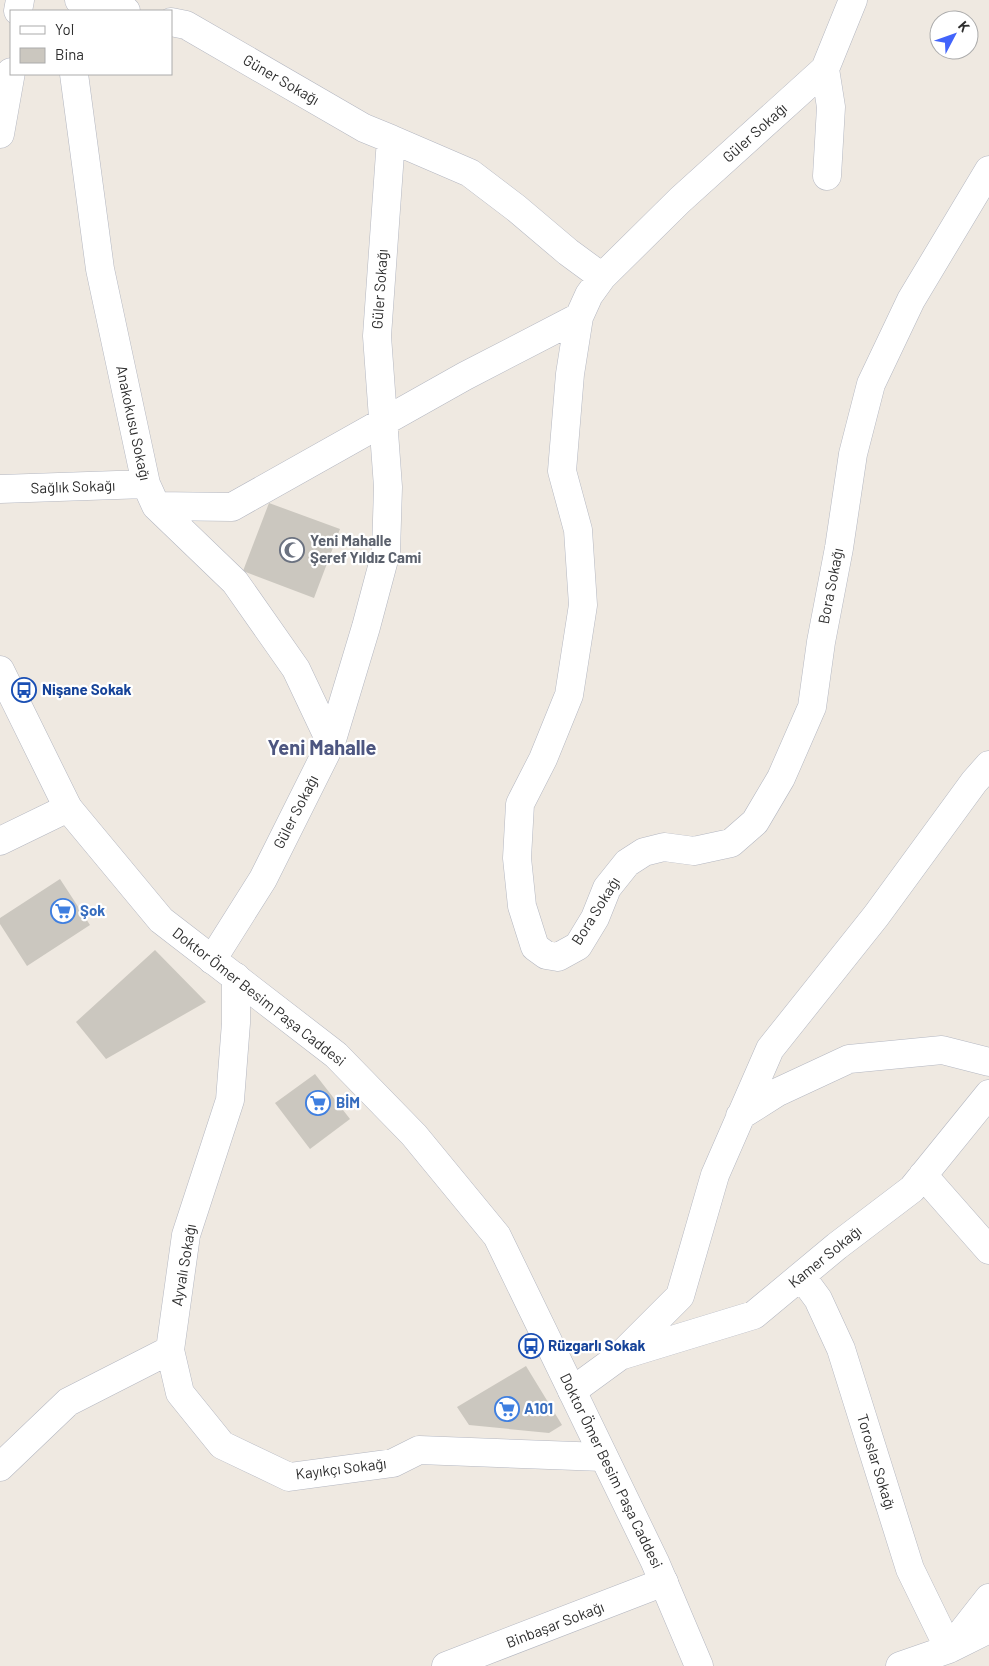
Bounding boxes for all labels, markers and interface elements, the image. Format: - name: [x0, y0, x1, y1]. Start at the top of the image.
- legend: [10, 10, 172, 75]
- north arrow: [929, 10, 979, 60]
- text: K: [955, 17, 974, 35]
- text: Yol: [55, 20, 74, 38]
- text: Bina: [55, 45, 84, 63]
- street label: Güner Sokağı: [240, 50, 323, 108]
- street label: Güler Sokağı: [718, 99, 790, 166]
- street label: Güler Sokağı: [367, 248, 391, 330]
- street label: Anakokusu Sokağı: [113, 364, 155, 482]
- street label: Sağlık Sokağı: [30, 476, 116, 496]
- place label: Yeni Mahalle Şeref Yıldız Cami: [310, 531, 421, 566]
- mosque icon: Yeni Mahalle Şeref Yıldız Cami: [279, 537, 305, 563]
- street label: Bora Sokağı: [814, 546, 846, 625]
- bus stop icon: Nişane Sokak: [11, 677, 37, 703]
- place label: Nişane Sokak: [42, 680, 132, 698]
- district label: Yeni Mahalle: [268, 735, 376, 759]
- street label: Güler Sokağı: [269, 772, 321, 851]
- street label: Bora Sokağı: [567, 873, 623, 948]
- supermarket icon: Şok: [50, 898, 76, 924]
- place label: Şok: [80, 901, 105, 919]
- street label: Doktor Ömer Besim Paşa Caddesi: [169, 923, 350, 1069]
- supermarket icon: BİM: [305, 1090, 331, 1116]
- place label: BİM: [336, 1093, 360, 1111]
- street label: Kamer Sokağı: [784, 1221, 865, 1291]
- street label: Ayvalı Sokağı: [167, 1222, 199, 1307]
- bus stop icon: Rüzgarlı Sokak: [518, 1333, 544, 1359]
- place label: Rüzgarlı Sokak: [548, 1336, 645, 1354]
- street label: Doktor Ömer Besim Paşa Caddesi: [557, 1370, 667, 1571]
- supermarket icon: A101: [494, 1396, 520, 1422]
- place label: A101: [524, 1399, 553, 1417]
- street label: Toroslar Sokağı: [854, 1412, 900, 1512]
- street label: Kayıkçı Sokağı: [295, 1454, 387, 1482]
- street label: Binbaşar Sokağı: [503, 1597, 606, 1651]

